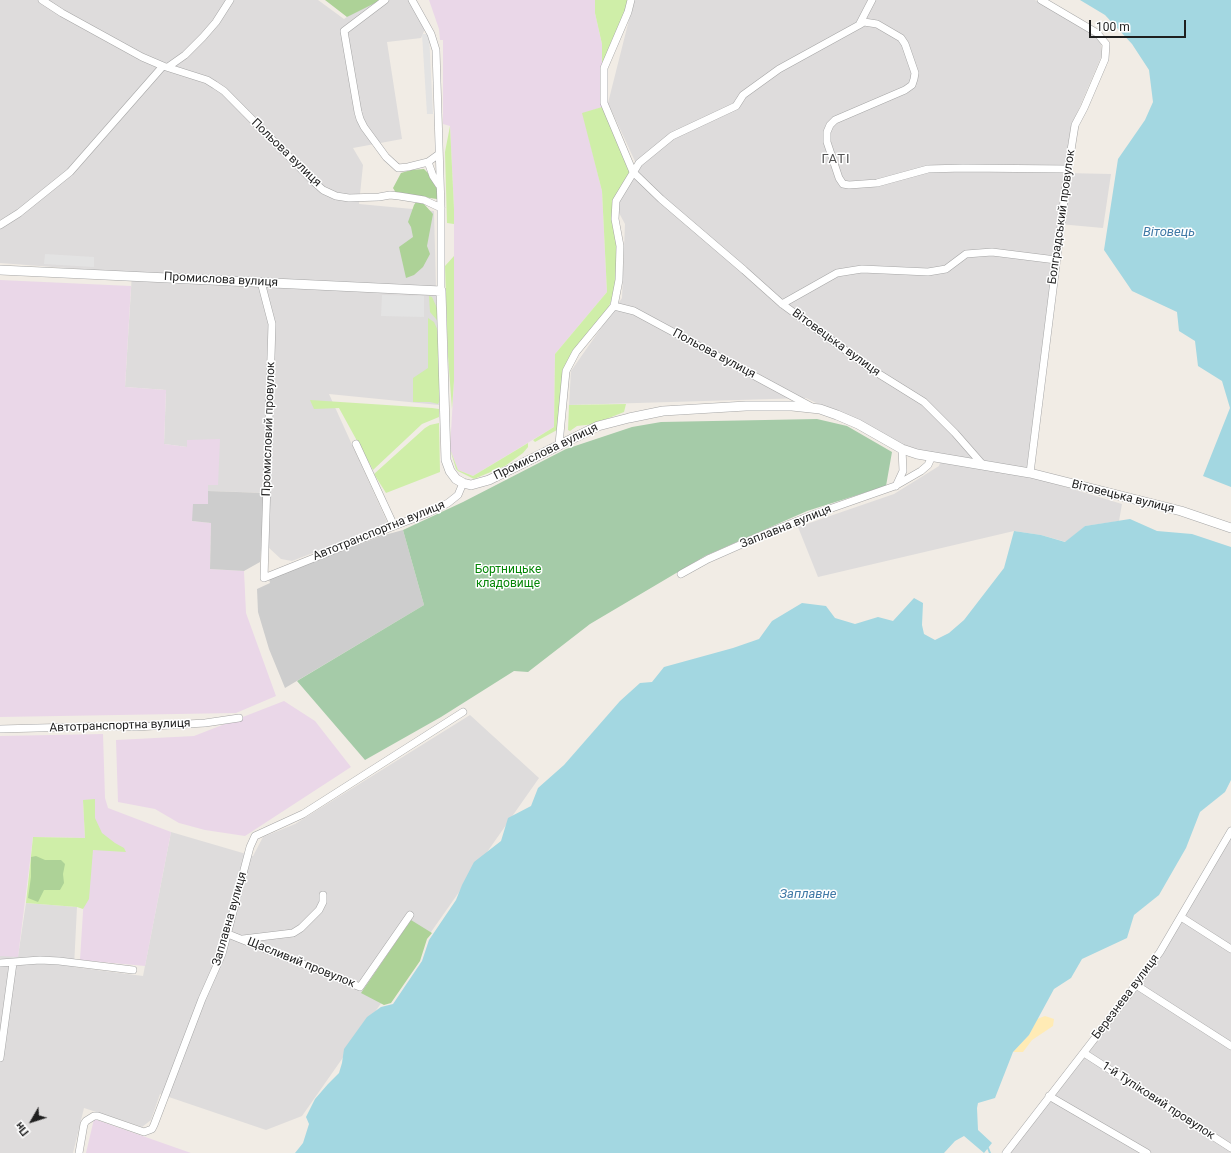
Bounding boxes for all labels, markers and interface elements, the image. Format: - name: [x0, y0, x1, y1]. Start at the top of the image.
- scale bar: [1091, 12, 1188, 38]
- text: 100 m: [1096, 20, 1130, 34]
- street label: Польова вулиця: [248, 116, 324, 190]
- street label: Болградський провулок: [1045, 149, 1079, 285]
- district label: ГАТІ: [822, 152, 850, 168]
- water label: Вітовець: [1143, 225, 1195, 241]
- street label: Промислова вулиця: [164, 270, 278, 290]
- street label: Вітовецька вулиця: [789, 306, 883, 380]
- street label: Польова вулиця: [670, 326, 758, 382]
- street label: Промисловий провулок: [259, 361, 279, 497]
- street label: Промислова вулиця: [491, 420, 601, 484]
- street label: Вітовецька вулиця: [1070, 477, 1176, 517]
- street label: Автотранспортна вулиця: [311, 498, 447, 564]
- street label: Заплавна вулиця: [738, 502, 834, 552]
- park label: Бортницьке кладовище: [475, 563, 541, 591]
- street label: Автотранспортна вулиця: [49, 716, 191, 736]
- street label: Заплавна вулиця: [210, 870, 250, 968]
- water label: Заплавне: [780, 887, 836, 903]
- street label: Щасливий провулок: [245, 935, 357, 991]
- street label: Березнева вулиця: [1089, 952, 1163, 1042]
- street label: 1-й Тупіковий провулок: [1099, 1059, 1217, 1143]
- north arrow: [12, 1101, 52, 1141]
- text: Пн: [13, 1119, 32, 1138]

